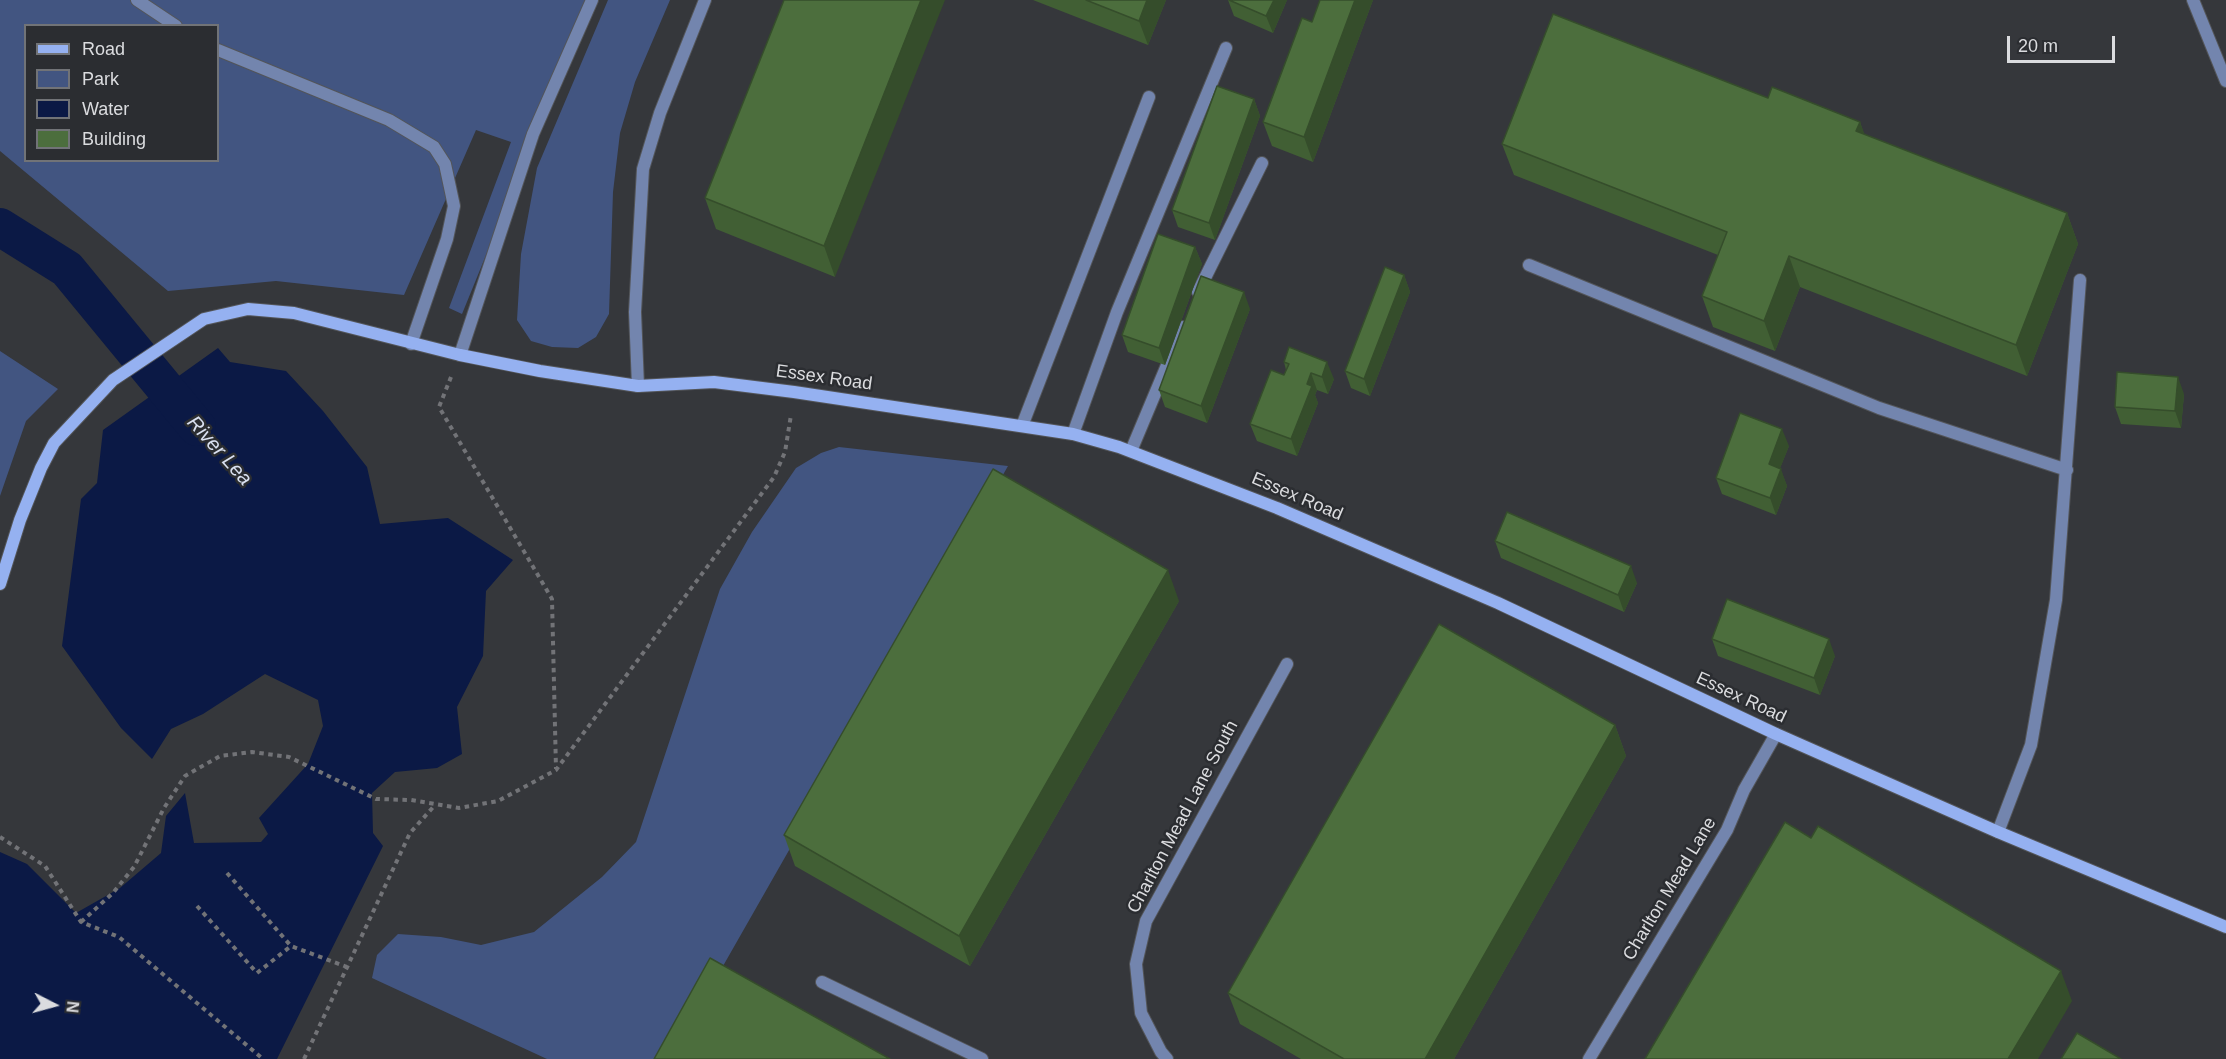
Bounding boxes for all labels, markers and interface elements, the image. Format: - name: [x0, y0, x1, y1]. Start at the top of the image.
- legend: [24, 24, 219, 162]
- scale bar: [2010, 24, 2118, 62]
- text: 20 m: [2018, 36, 2058, 56]
- text: Road: [82, 39, 125, 59]
- text: Park: [82, 69, 119, 89]
- text: Water: [82, 99, 129, 119]
- text: Building: [82, 129, 146, 149]
- street label: Essex Road: [774, 361, 874, 395]
- water label: River Lea: [181, 411, 257, 491]
- street label: Essex Road: [1248, 468, 1346, 526]
- street label: Essex Road: [1692, 668, 1790, 728]
- street label: Charlton Mead Lane South: [1123, 717, 1243, 917]
- street label: Charlton Mead Lane: [1619, 814, 1721, 964]
- north arrow: [24, 975, 84, 1035]
- text: N: [63, 1000, 81, 1014]

